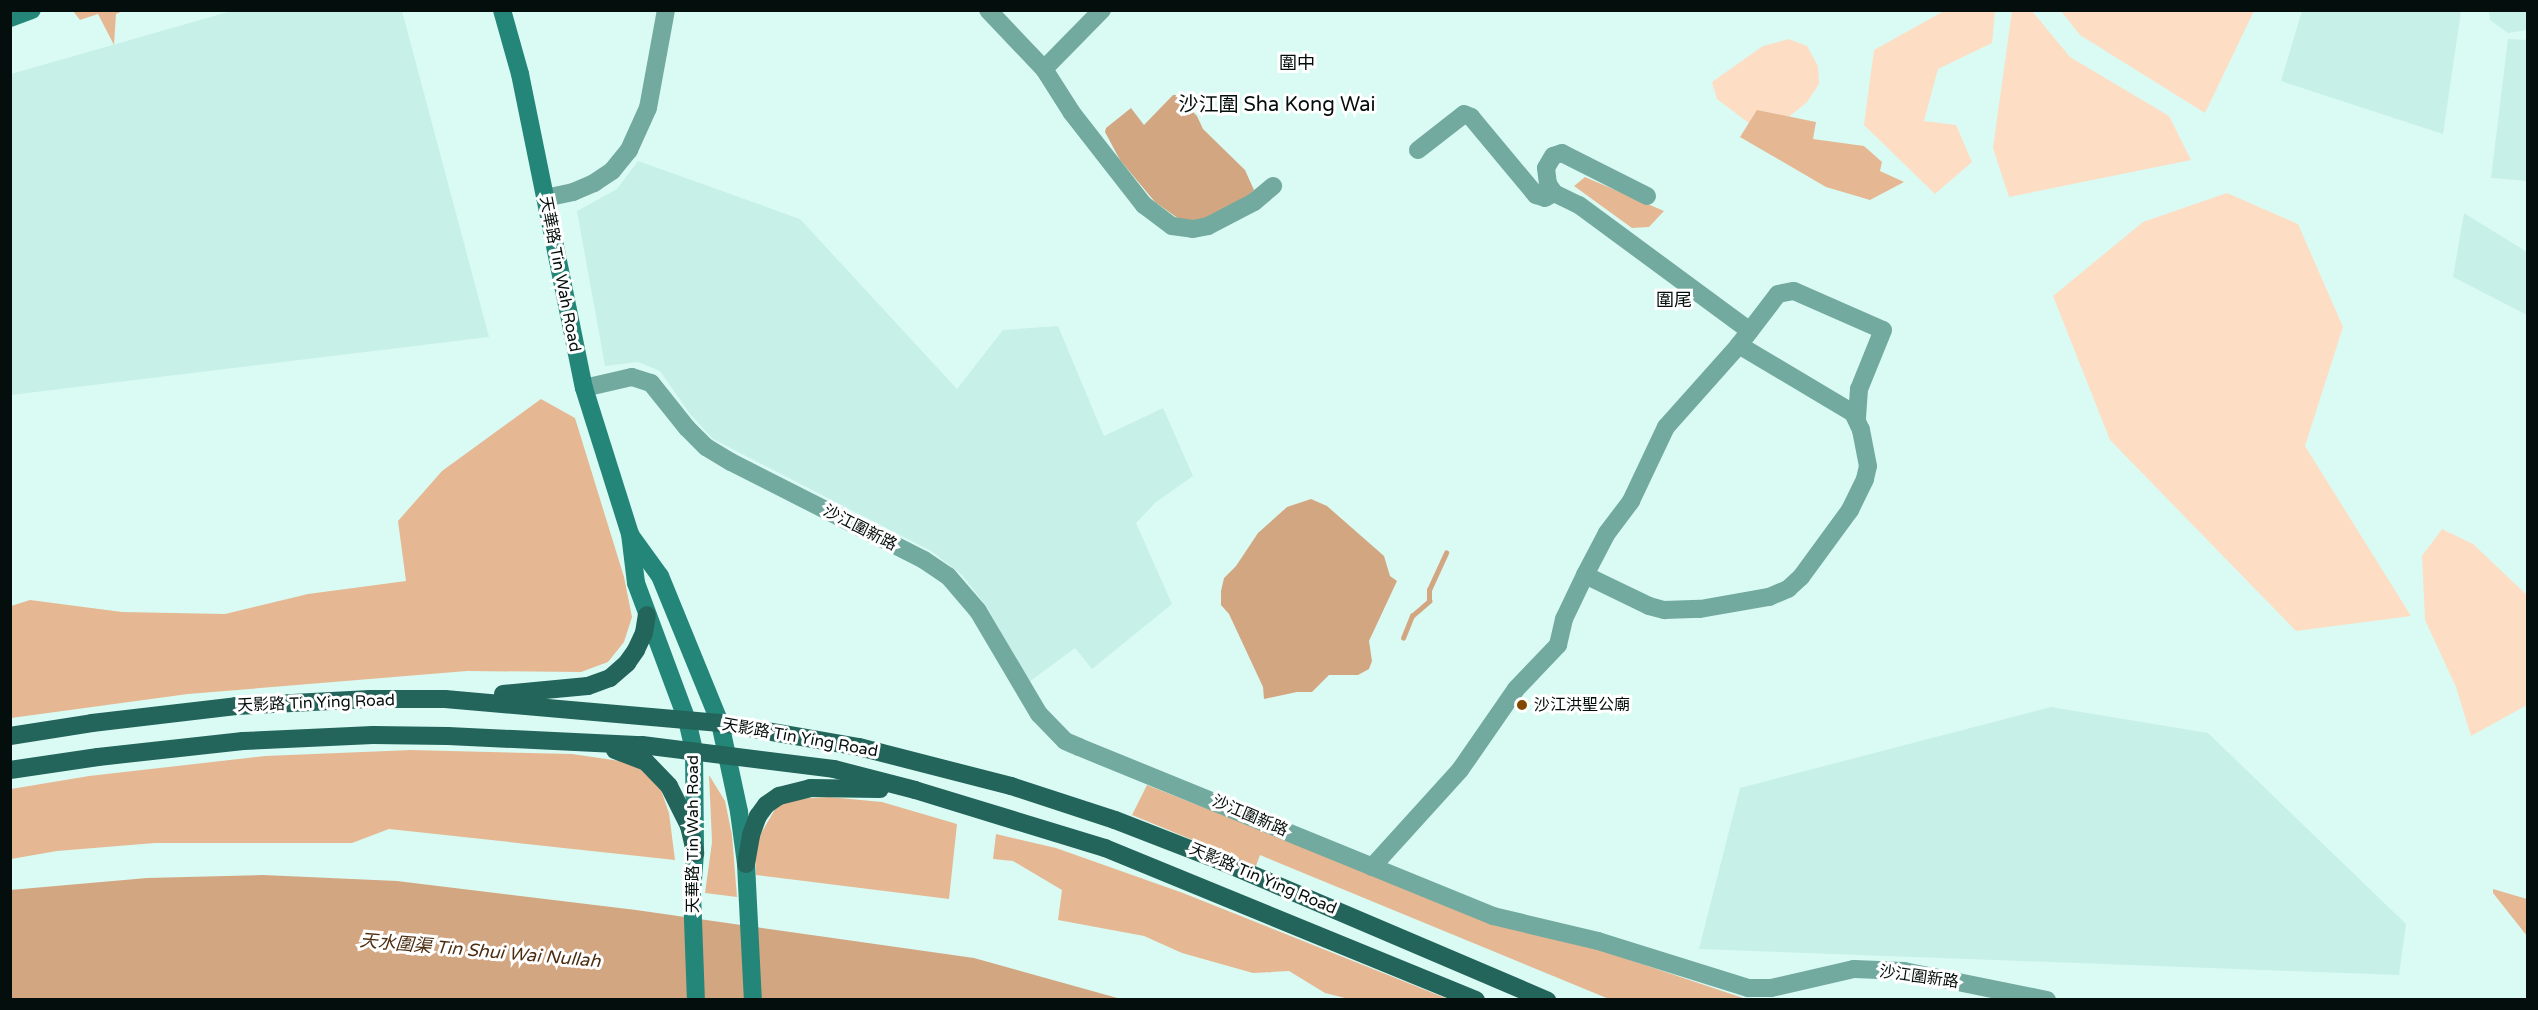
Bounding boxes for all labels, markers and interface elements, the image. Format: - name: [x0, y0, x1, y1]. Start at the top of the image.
- district label: 圍中: [1279, 52, 1315, 74]
- district label: 沙江圍 Sha Kong Wai: [1178, 93, 1376, 117]
- street label: 天華路 Tin Wah Road: [535, 194, 585, 354]
- district label: 圍尾: [1656, 289, 1692, 311]
- street label: 沙江圍新路: [820, 501, 900, 555]
- street label: 天影路 Tin Ying Road: [237, 691, 395, 715]
- place label: 沙江洪聖公廟: [1534, 695, 1630, 715]
- marker: 沙江洪聖公廟: [1515, 698, 1529, 712]
- street label: 天影路 Tin Ying Road: [721, 715, 879, 761]
- street label: 天華路 Tin Wah Road: [683, 755, 703, 913]
- street label: 沙江圍新路: [1209, 792, 1291, 840]
- street label: 天影路 Tin Ying Road: [1187, 839, 1339, 919]
- water label: 天水圍渠 Tin Shui Wai Nullah: [359, 930, 601, 972]
- street label: 沙江圍新路: [1878, 962, 1960, 992]

